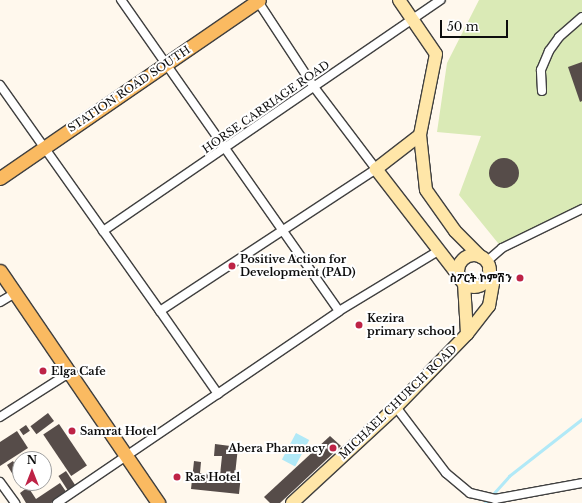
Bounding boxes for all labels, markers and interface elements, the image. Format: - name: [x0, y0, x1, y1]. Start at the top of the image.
- scale bar: [442, 12, 510, 38]
- text: 50 m: [447, 19, 479, 34]
- street label: STATION ROAD SOUTH: [65, 43, 193, 135]
- street label: HORSE CARRIAGE ROAD: [200, 58, 332, 156]
- place label: Positive Action for Development (PAD): [240, 253, 355, 279]
- marker: Positive Action for Development (PAD): [227, 261, 237, 271]
- place label: ስፖርት ኮምሽን: [450, 271, 512, 285]
- marker: ስፖርት ኮምሽን: [515, 273, 525, 283]
- place label: Kezira primary school: [367, 312, 456, 338]
- marker: Kezira primary school: [354, 320, 364, 330]
- street label: MICHAEL CHURCH ROAD: [336, 342, 460, 462]
- place label: Elga Cafe: [51, 364, 106, 378]
- marker: Elga Cafe: [38, 366, 48, 376]
- place label: Samrat Hotel: [80, 424, 157, 438]
- marker: Samrat Hotel: [67, 426, 77, 436]
- place label: Abera Pharmacy: [228, 441, 325, 455]
- marker: Abera Pharmacy: [328, 443, 338, 453]
- north arrow: [12, 451, 52, 491]
- text: N: [27, 453, 37, 467]
- place label: Ras Hotel: [185, 470, 240, 484]
- marker: Ras Hotel: [172, 472, 182, 482]

